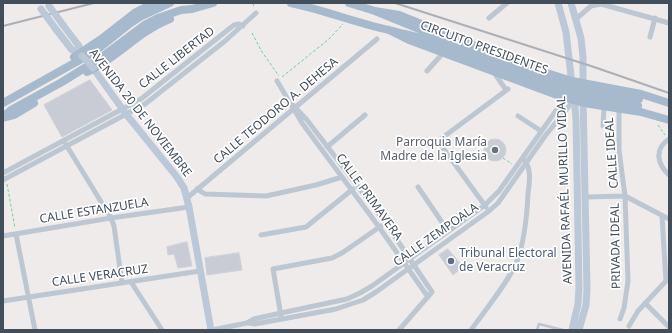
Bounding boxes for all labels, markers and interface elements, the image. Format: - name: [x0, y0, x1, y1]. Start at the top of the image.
- street label: CIRCUITO PRESIDENTES: [418, 18, 550, 78]
- street label: CALLE LIBERTAD: [136, 24, 218, 92]
- street label: AVENIDA 20 DE NOVIEMBRE: [86, 46, 194, 180]
- street label: CALLE TEODORO A. DEHESA: [211, 55, 341, 167]
- street label: AVENIDA RAFAÉL MURILLO VIDAL: [555, 96, 575, 284]
- street label: CALLE IDEAL: [602, 117, 622, 189]
- place label: Parroquia María Madre de la Iglesia: [380, 136, 487, 164]
- marker: Parroquia María Madre de la Iglesia: [490, 145, 500, 155]
- street label: CALLE PRIMAVERA: [333, 151, 405, 243]
- street label: CALLE ESTANZUELA: [39, 195, 149, 227]
- street label: CALLE ZEMPOALA: [391, 200, 481, 270]
- street label: PRIVADA IDEAL: [608, 203, 624, 289]
- place label: Tribunal Electoral de Veracruz: [459, 247, 557, 275]
- marker: Tribunal Electoral de Veracruz: [446, 256, 456, 266]
- street label: CALLE VERACRUZ: [51, 262, 149, 290]

